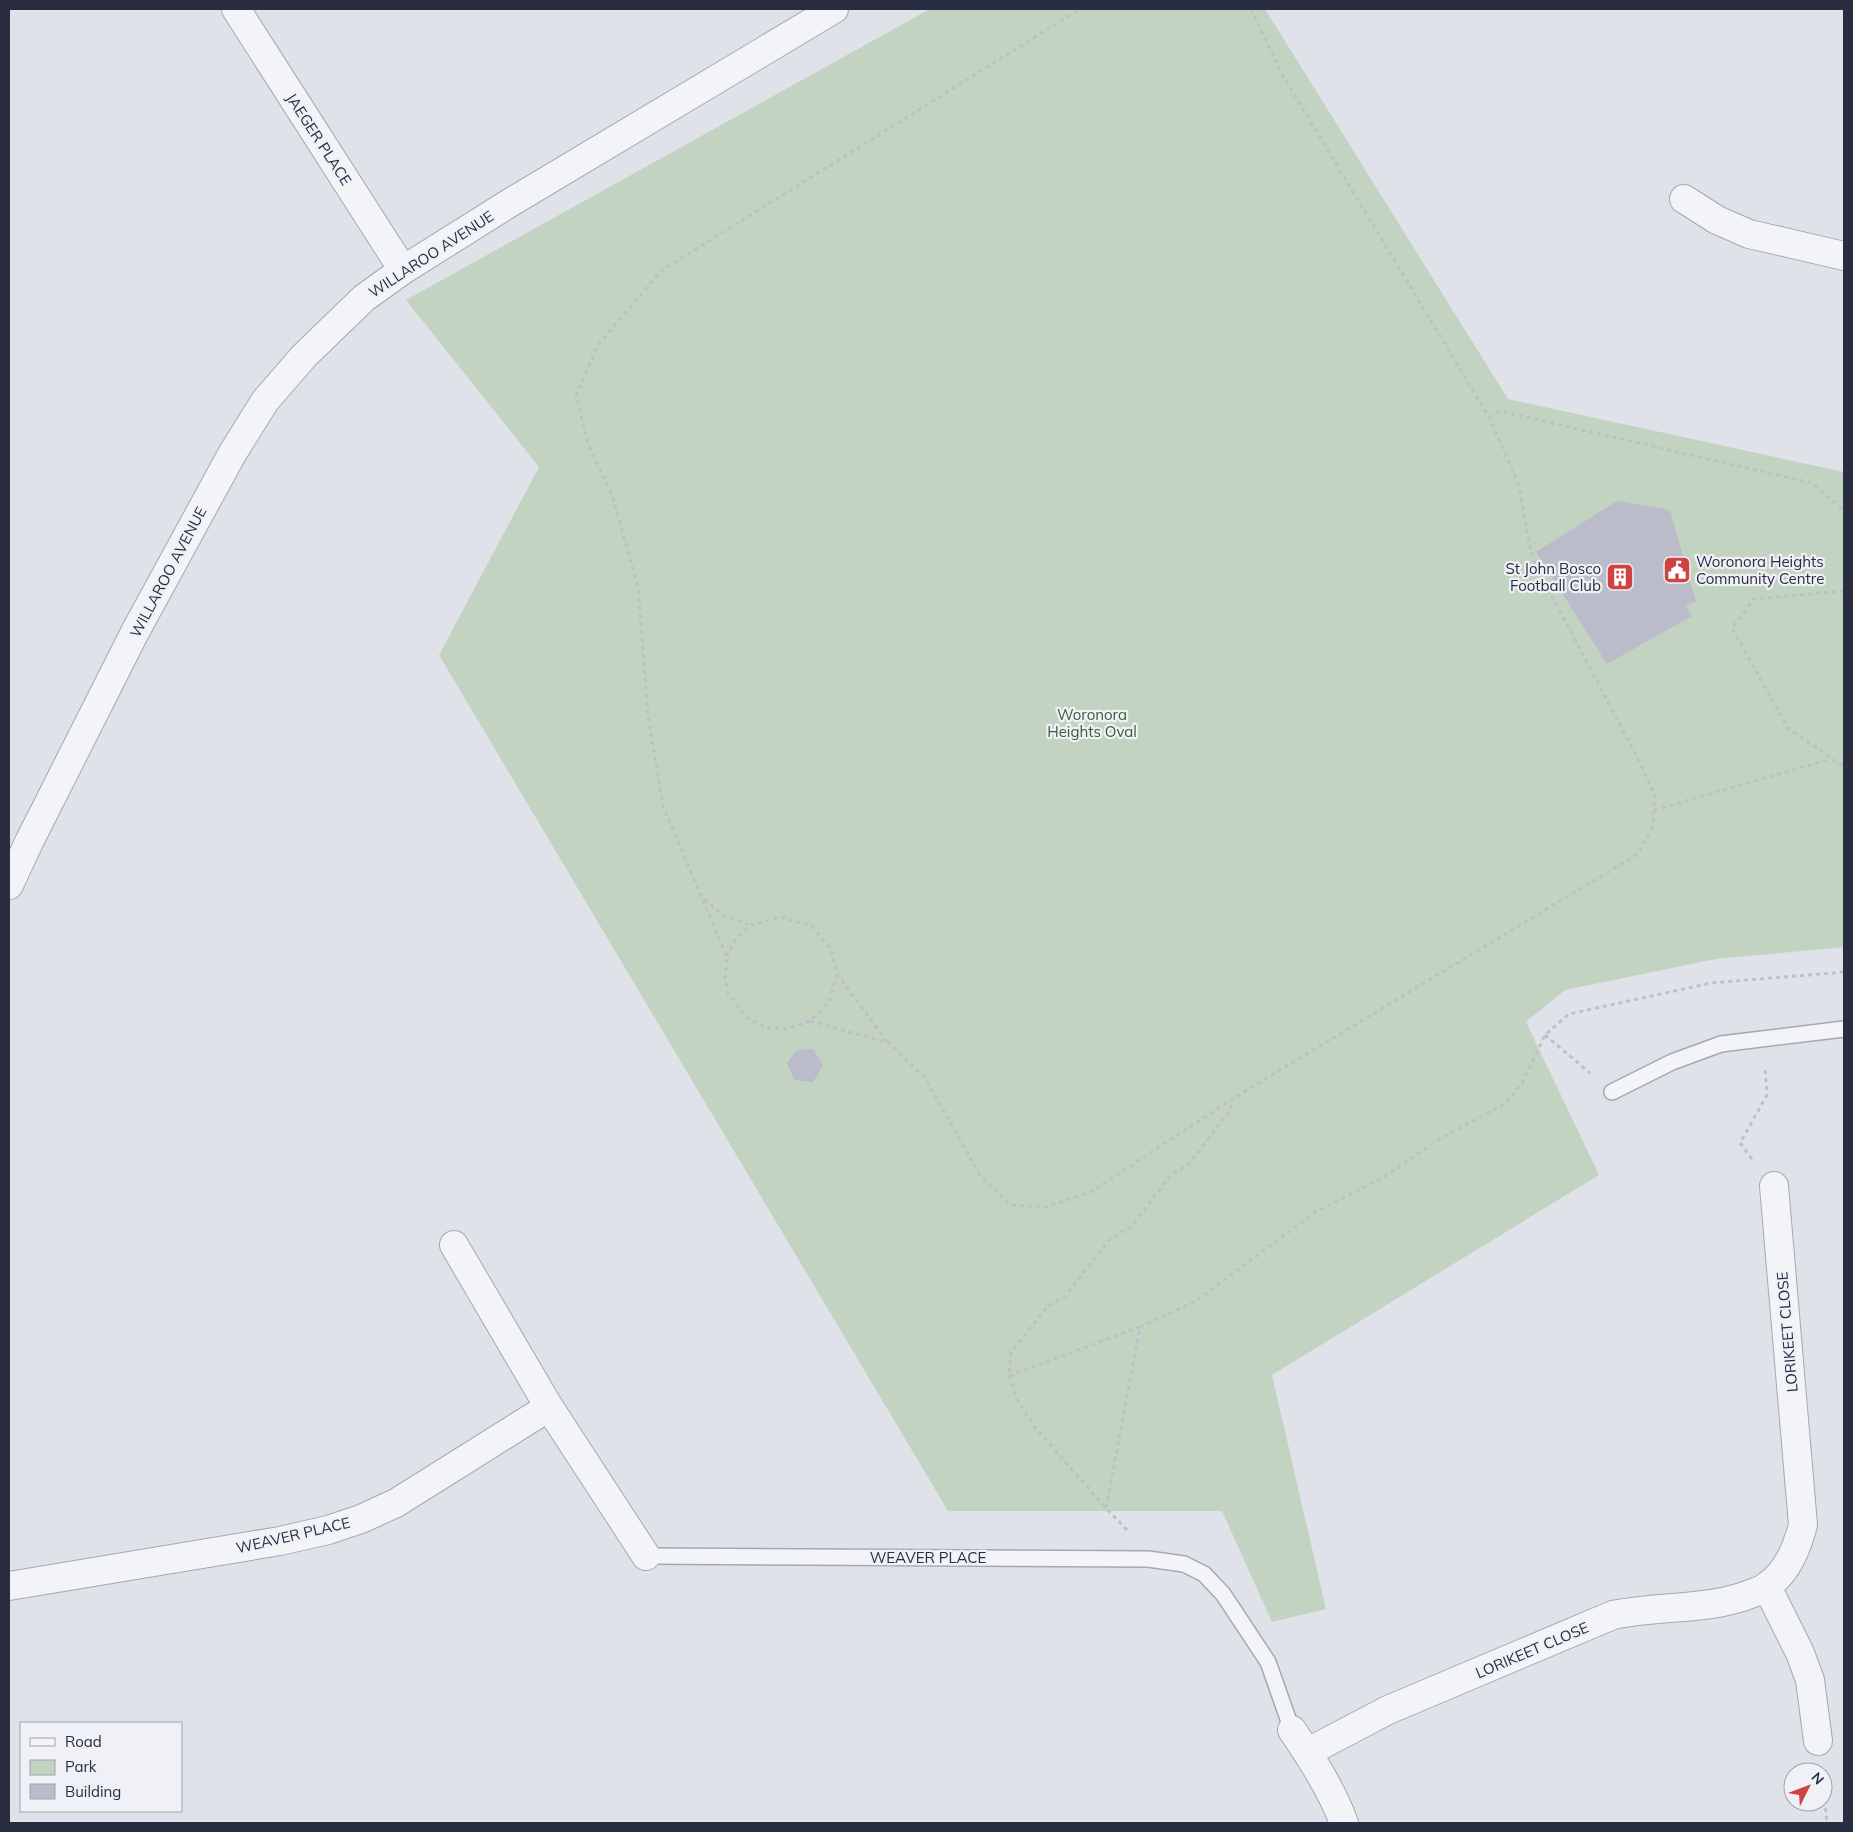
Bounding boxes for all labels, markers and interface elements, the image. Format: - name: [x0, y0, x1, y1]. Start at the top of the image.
- street label: JAEGER PLACE: [282, 89, 356, 189]
- street label: WILLAROO AVENUE: [365, 206, 497, 302]
- street label: WILLAROO AVENUE: [125, 503, 211, 641]
- place label: Woronora Heights Community Centre: [1696, 552, 1824, 588]
- public building icon: Woronora Heights Community Centre: [1662, 555, 1692, 585]
- place label: St John Bosco Football Club: [1505, 559, 1601, 595]
- building icon: St John Bosco Football Club: [1605, 562, 1635, 592]
- park label: Woronora Heights Oval: [1047, 705, 1137, 741]
- street label: LORIKEET CLOSE: [1772, 1271, 1802, 1393]
- street label: WEAVER PLACE: [234, 1513, 352, 1557]
- street label: WEAVER PLACE: [870, 1548, 986, 1567]
- street label: LORIKEET CLOSE: [1473, 1618, 1592, 1682]
- legend: [20, 1722, 182, 1812]
- text: Road: [65, 1732, 102, 1751]
- text: Park: [65, 1757, 97, 1776]
- north arrow: [1783, 1762, 1833, 1812]
- text: N: [1807, 1768, 1828, 1788]
- text: Building: [65, 1782, 121, 1801]

